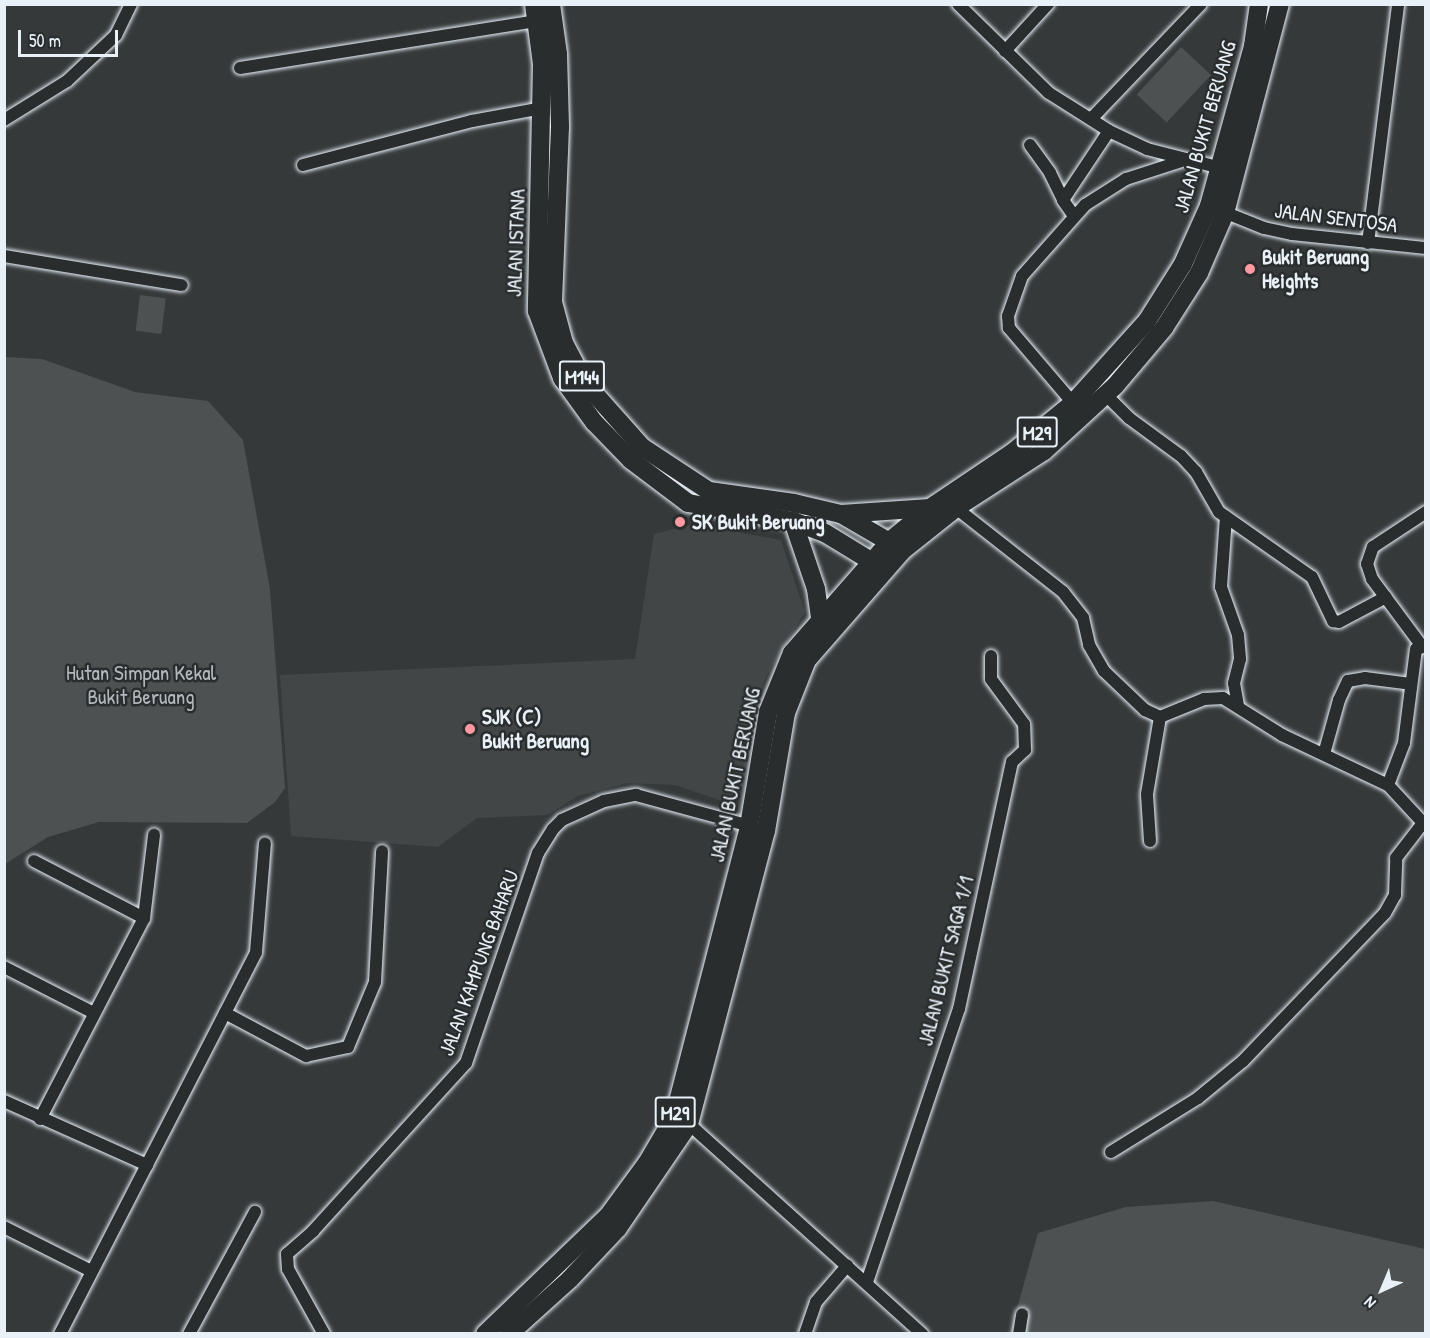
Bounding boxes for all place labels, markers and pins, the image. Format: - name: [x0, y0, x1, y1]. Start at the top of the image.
- place label: Bukit Beruang Heights: [1262, 244, 1369, 294]
- marker: Bukit Beruang Heights: [1243, 262, 1257, 276]
- place label: SK Bukit Beruang: [692, 509, 825, 535]
- marker: SK Bukit Beruang: [673, 515, 687, 529]
- place label: SJK (C) Bukit Beruang: [482, 704, 589, 754]
- marker: SJK (C) Bukit Beruang: [463, 722, 477, 736]

